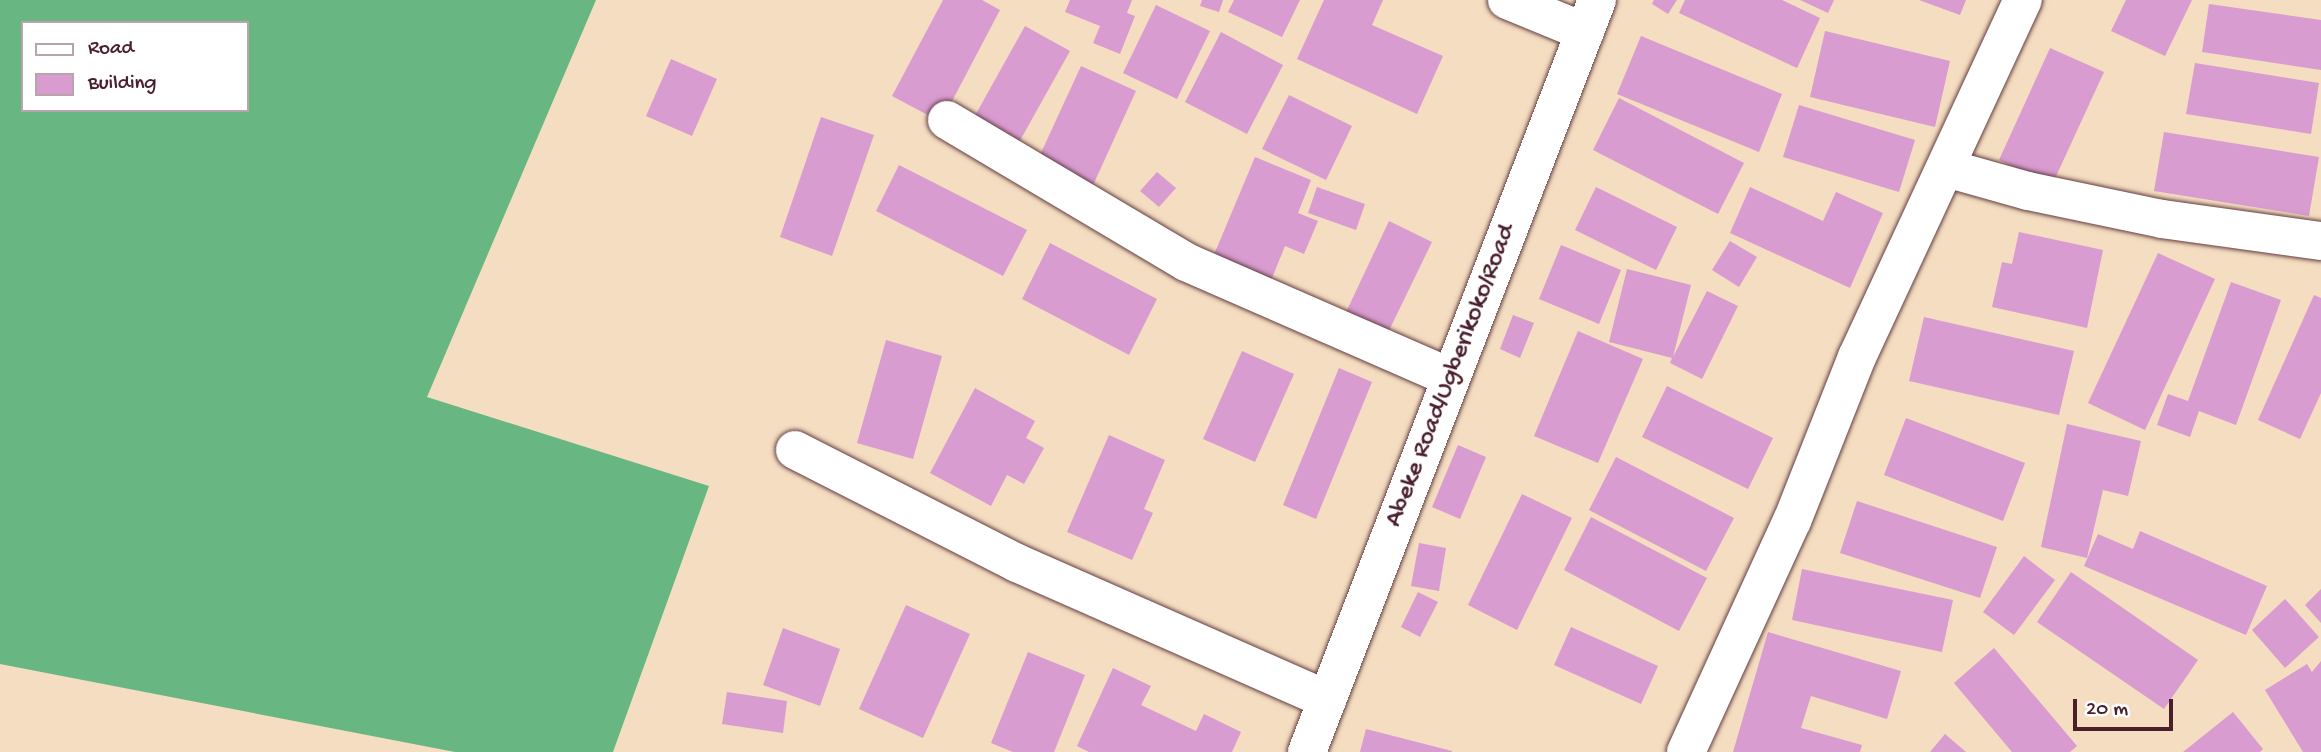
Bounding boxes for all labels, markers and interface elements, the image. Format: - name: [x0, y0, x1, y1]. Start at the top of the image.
- legend: [21, 21, 248, 112]
- text: Road: [88, 37, 134, 62]
- text: Building: [88, 72, 157, 97]
- street label: Abeke Road/Ugberikoko/Road: [1380, 220, 1524, 532]
- scale bar: [2076, 686, 2176, 730]
- text: 20 m: [2086, 698, 2128, 723]

